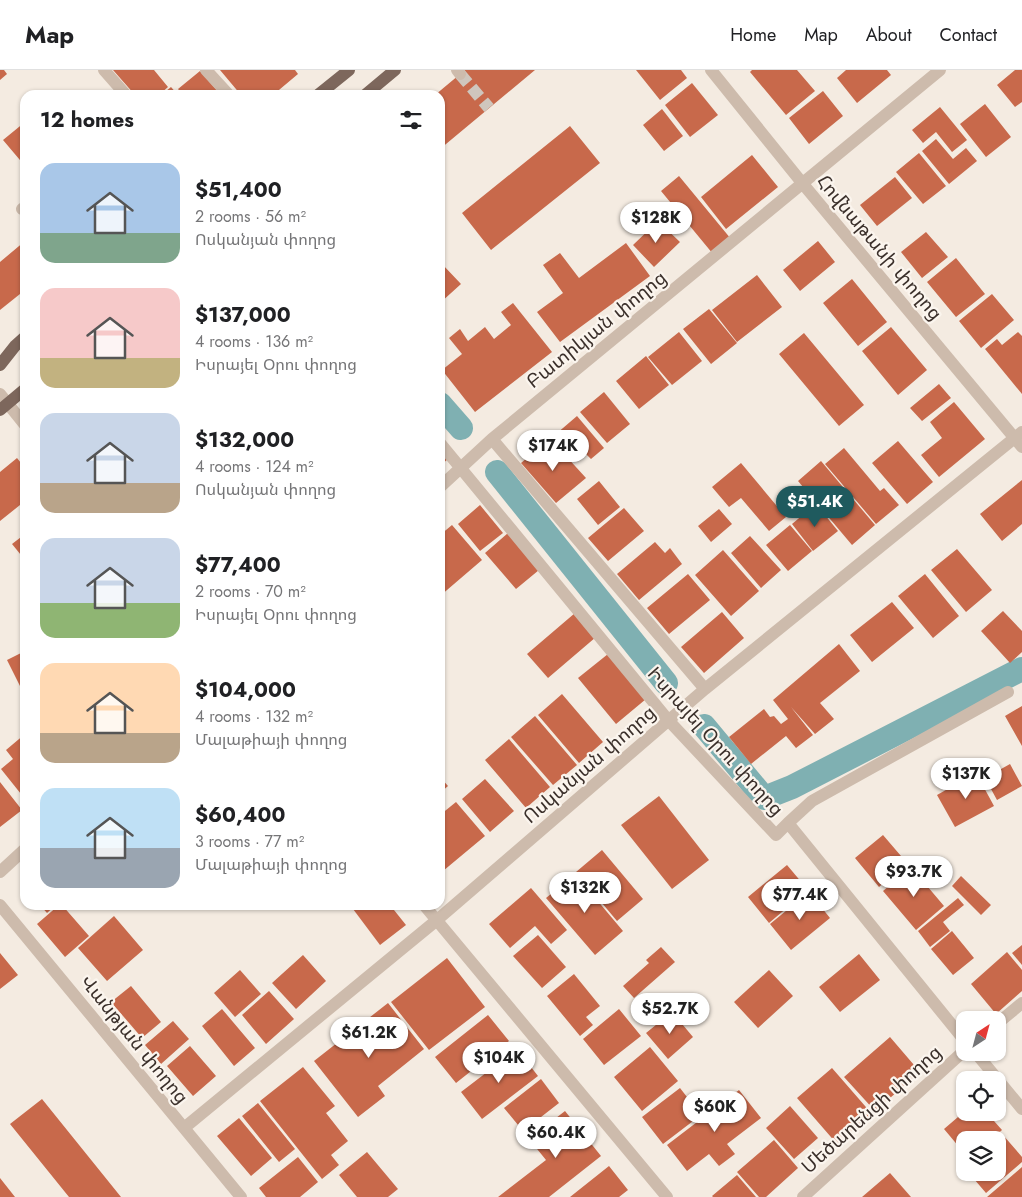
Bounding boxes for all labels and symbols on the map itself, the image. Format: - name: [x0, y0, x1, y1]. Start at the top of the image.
- street label: Հովնաթանի փողոց: [811, 169, 949, 326]
- pin: $128K: [621, 202, 691, 244]
- street label: Բատիկյան փողոց: [520, 264, 672, 394]
- pin: $174K: [518, 430, 588, 472]
- pin: $51.4K: [774, 486, 856, 528]
- street label: Իսրայել Օրու փողոց: [641, 661, 790, 822]
- street label: Ոսկանյան փողոց: [517, 699, 661, 830]
- pin: $137K: [931, 758, 1001, 800]
- pin: $93.7K: [873, 856, 955, 898]
- pin: $132K: [550, 872, 620, 914]
- pin: $77.4K: [759, 878, 841, 921]
- street label: Վանթյան փողոց: [74, 969, 195, 1110]
- pin: $52.7K: [629, 992, 711, 1035]
- north arrow: [956, 1011, 1006, 1061]
- pin: $61.2K: [328, 1016, 410, 1059]
- street label: Մեծարենցի փողոց: [795, 1039, 947, 1180]
- pin: $104K: [464, 1042, 534, 1084]
- pin: $60K: [685, 1090, 745, 1133]
- pin: $60.4K: [515, 1116, 597, 1159]

